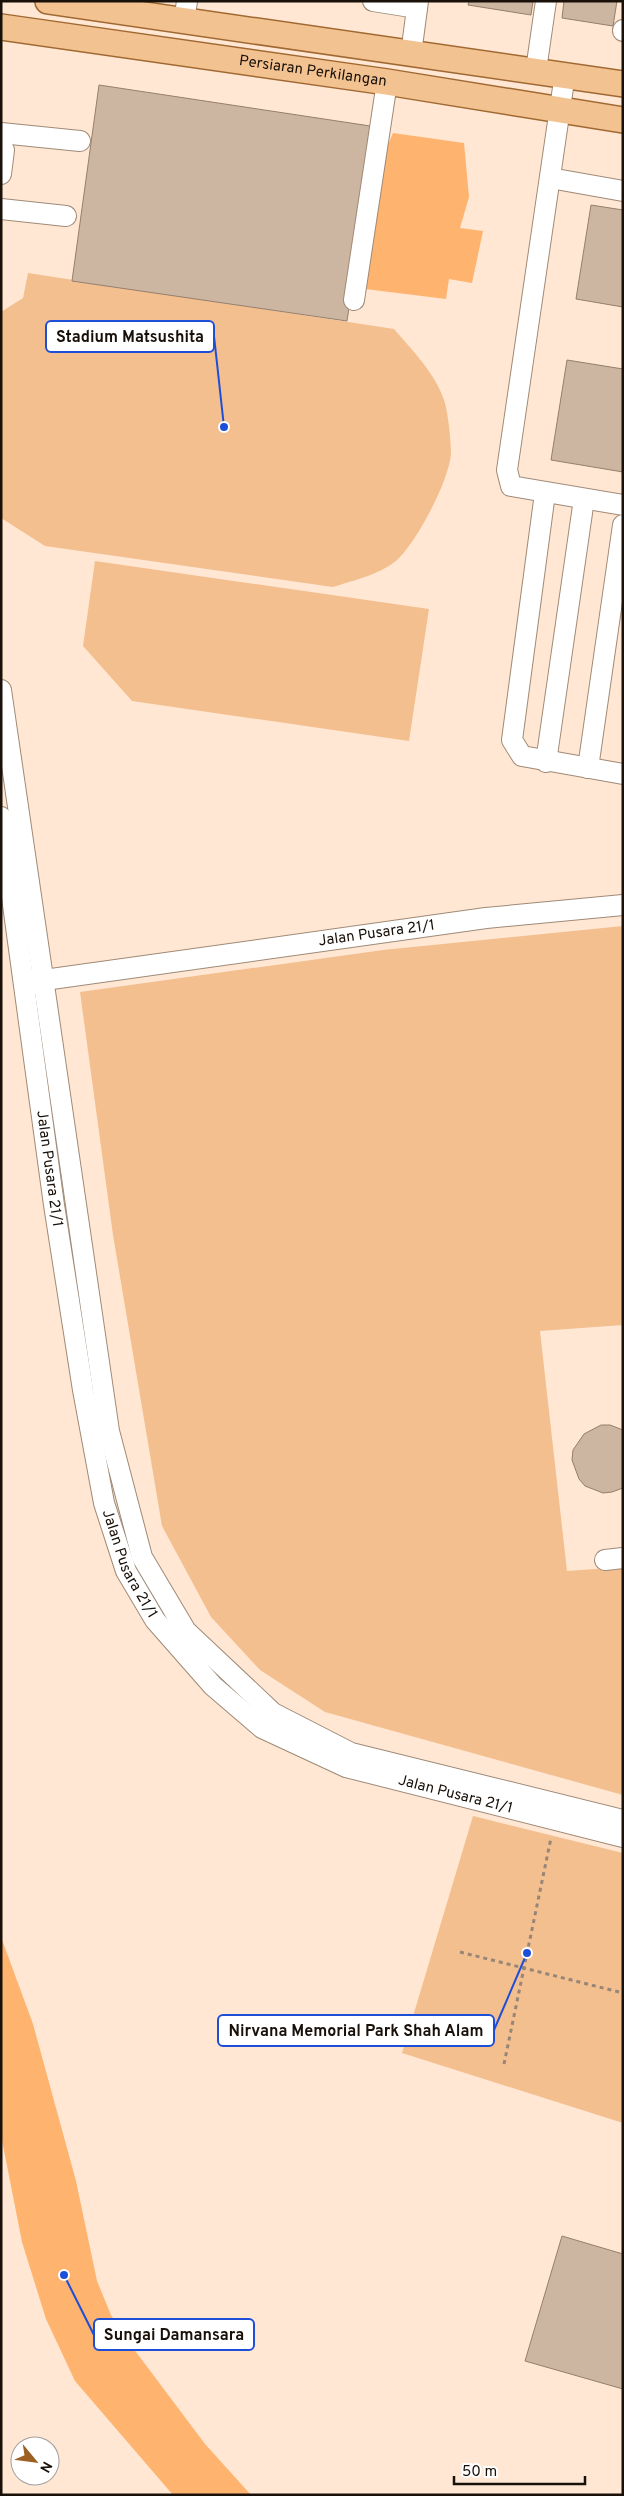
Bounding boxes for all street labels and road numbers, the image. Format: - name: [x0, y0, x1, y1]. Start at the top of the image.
- street label: Persiaran Perkilangan: [238, 52, 388, 91]
- street label: Jalan Pusara 21/1: [317, 916, 436, 951]
- street label: Jalan Pusara 21/1: [32, 1109, 67, 1228]
- street label: Jalan Pusara 21/1: [97, 1507, 161, 1622]
- street label: Jalan Pusara 21/1: [396, 1771, 515, 1818]

